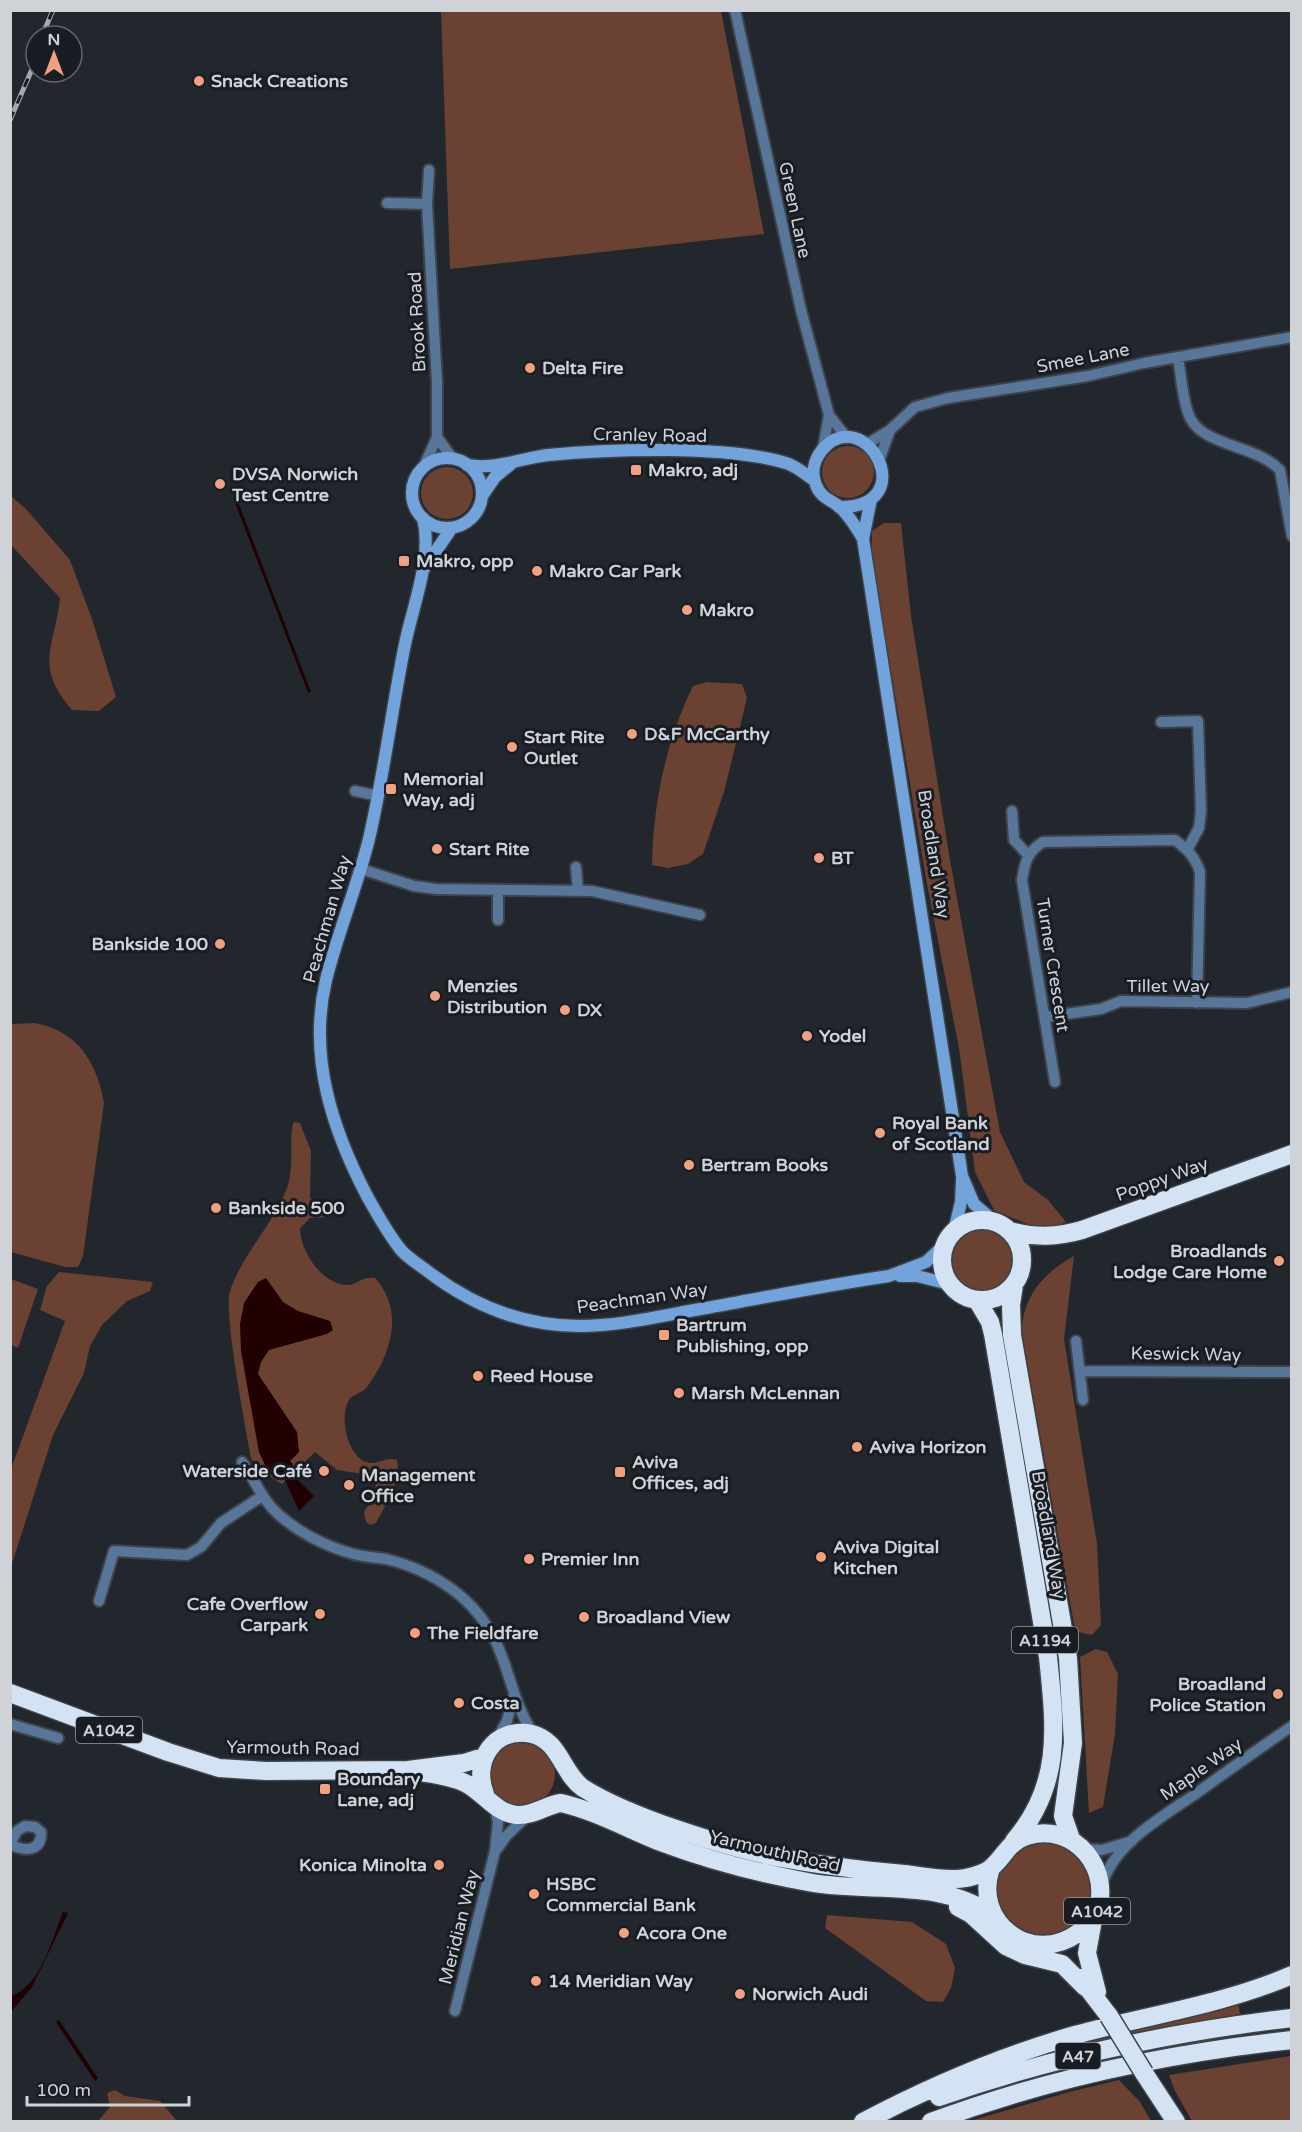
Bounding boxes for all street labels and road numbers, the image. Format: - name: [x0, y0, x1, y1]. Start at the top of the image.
- street label: Green Lane: [774, 160, 816, 260]
- street label: Brook Road: [403, 271, 431, 373]
- street label: Smee Lane: [1035, 338, 1131, 378]
- street label: Cranley Road: [593, 423, 707, 447]
- street label: Broadland Way: [913, 788, 955, 920]
- street label: Peachman Way: [298, 852, 356, 986]
- street label: Turner Crescent: [1032, 896, 1074, 1034]
- street label: Tillet Way: [1126, 975, 1210, 997]
- street label: Poppy Way: [1113, 1152, 1212, 1206]
- street label: Peachman Way: [575, 1278, 709, 1318]
- street label: Keswick Way: [1130, 1342, 1242, 1366]
- street label: Broadland Way: [1027, 1469, 1071, 1601]
- road number: A1194: [1012, 1627, 1078, 1653]
- road number: A1042: [76, 1717, 142, 1743]
- street label: Maple Way: [1156, 1732, 1247, 1805]
- street label: Yarmouth Road: [226, 1736, 360, 1760]
- street label: Yarmouth Road: [708, 1825, 842, 1877]
- street label: Meridian Way: [434, 1867, 484, 1987]
- road number: A1042: [1064, 1898, 1130, 1924]
- road number: A47: [1056, 2043, 1100, 2069]

